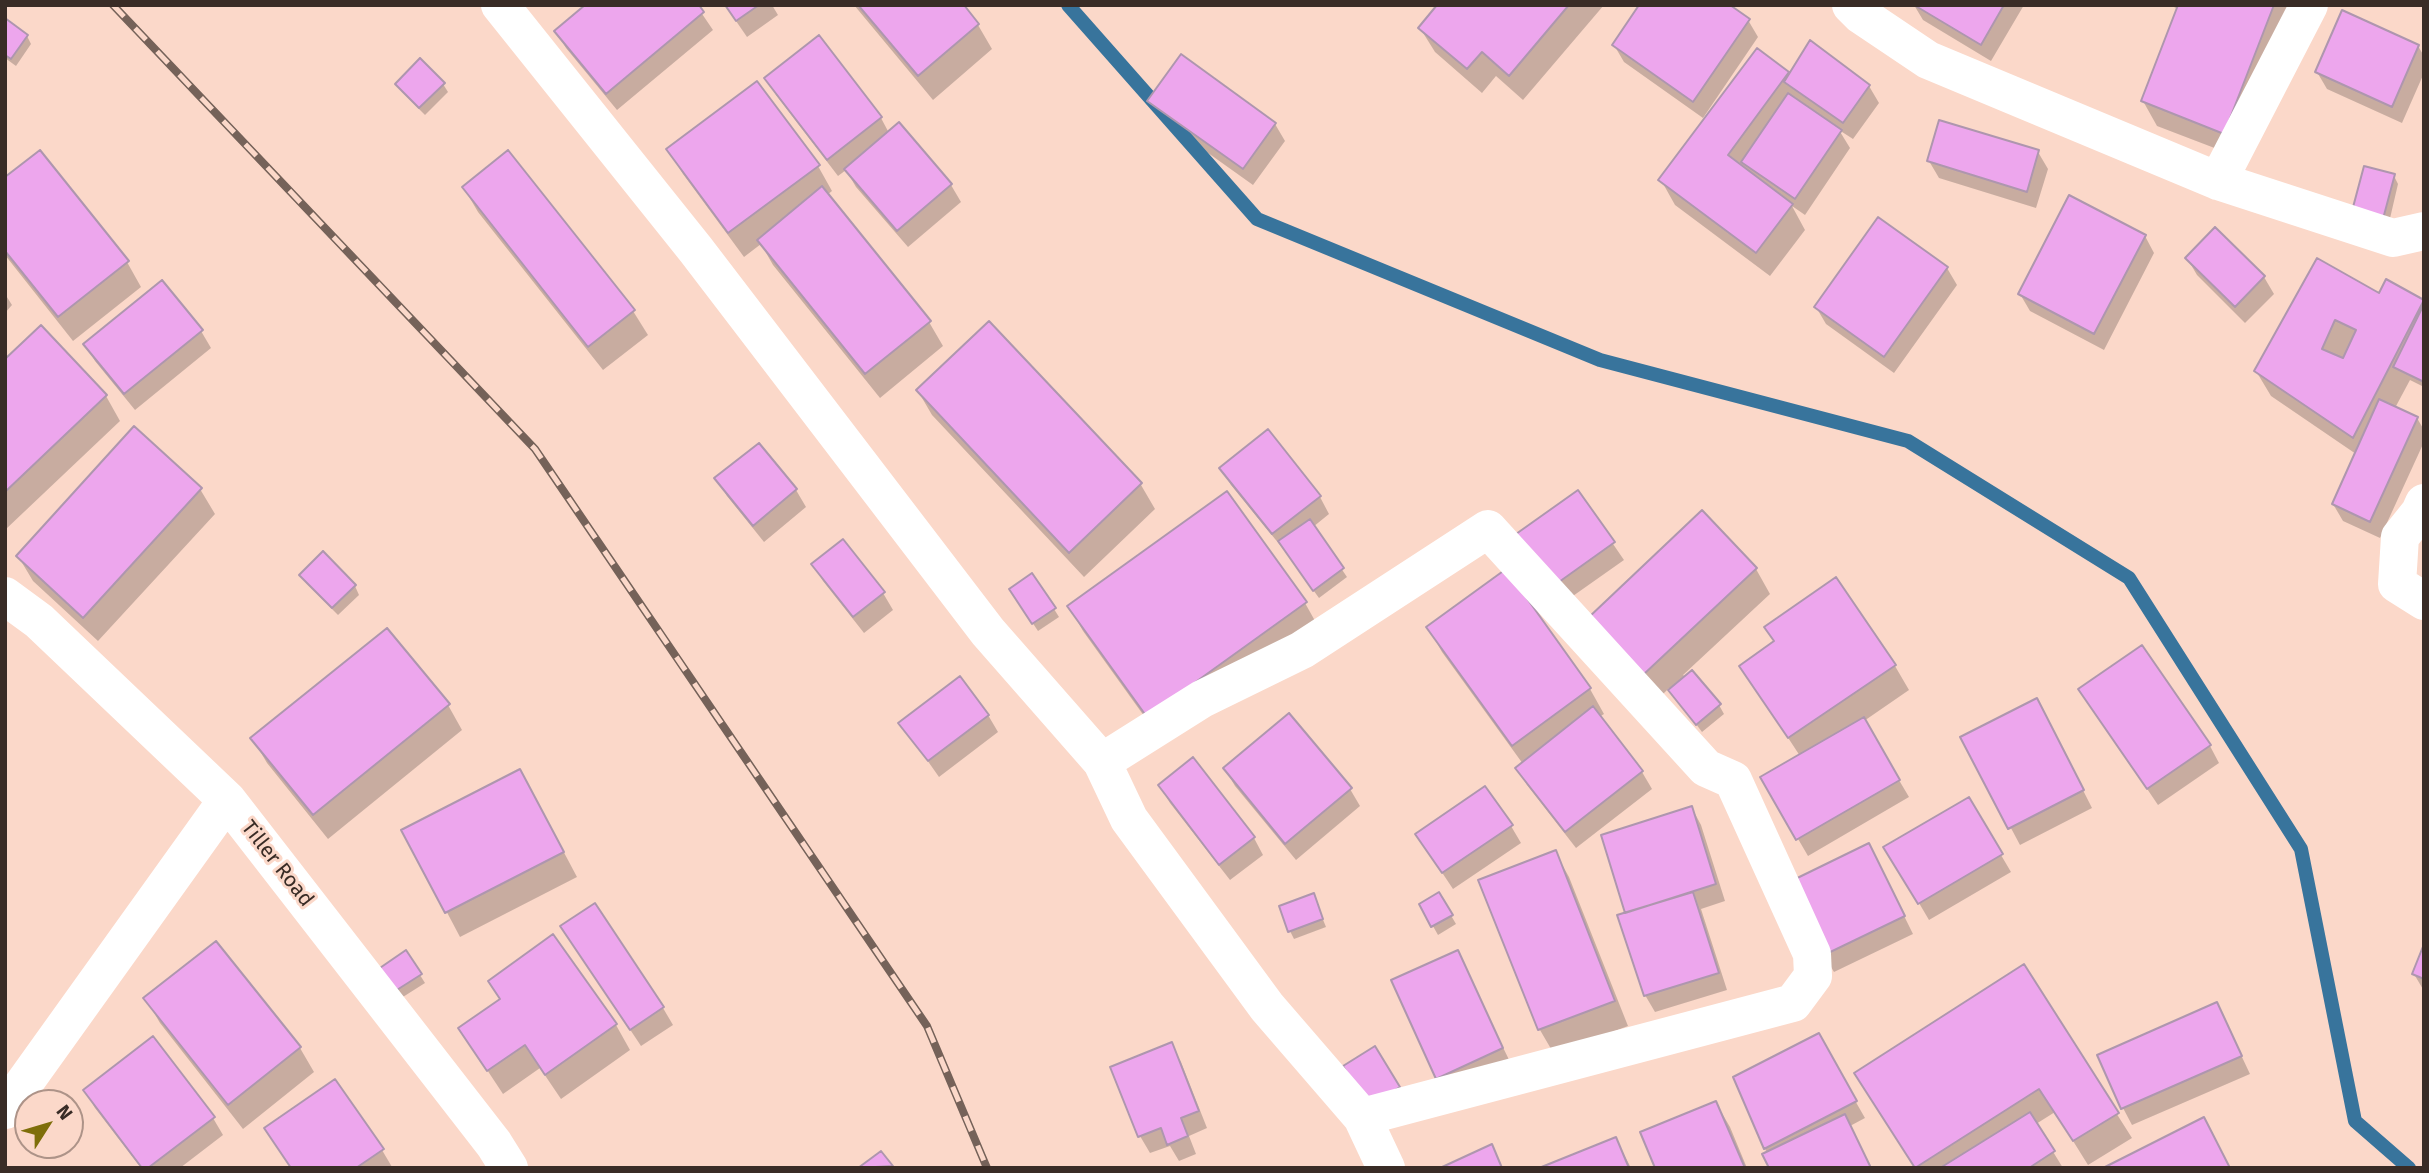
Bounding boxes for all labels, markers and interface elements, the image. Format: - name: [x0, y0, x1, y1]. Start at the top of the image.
- street label: Tiller Road: [236, 816, 318, 912]
- north arrow: [14, 1089, 84, 1159]
- text: N: [52, 1100, 78, 1124]

